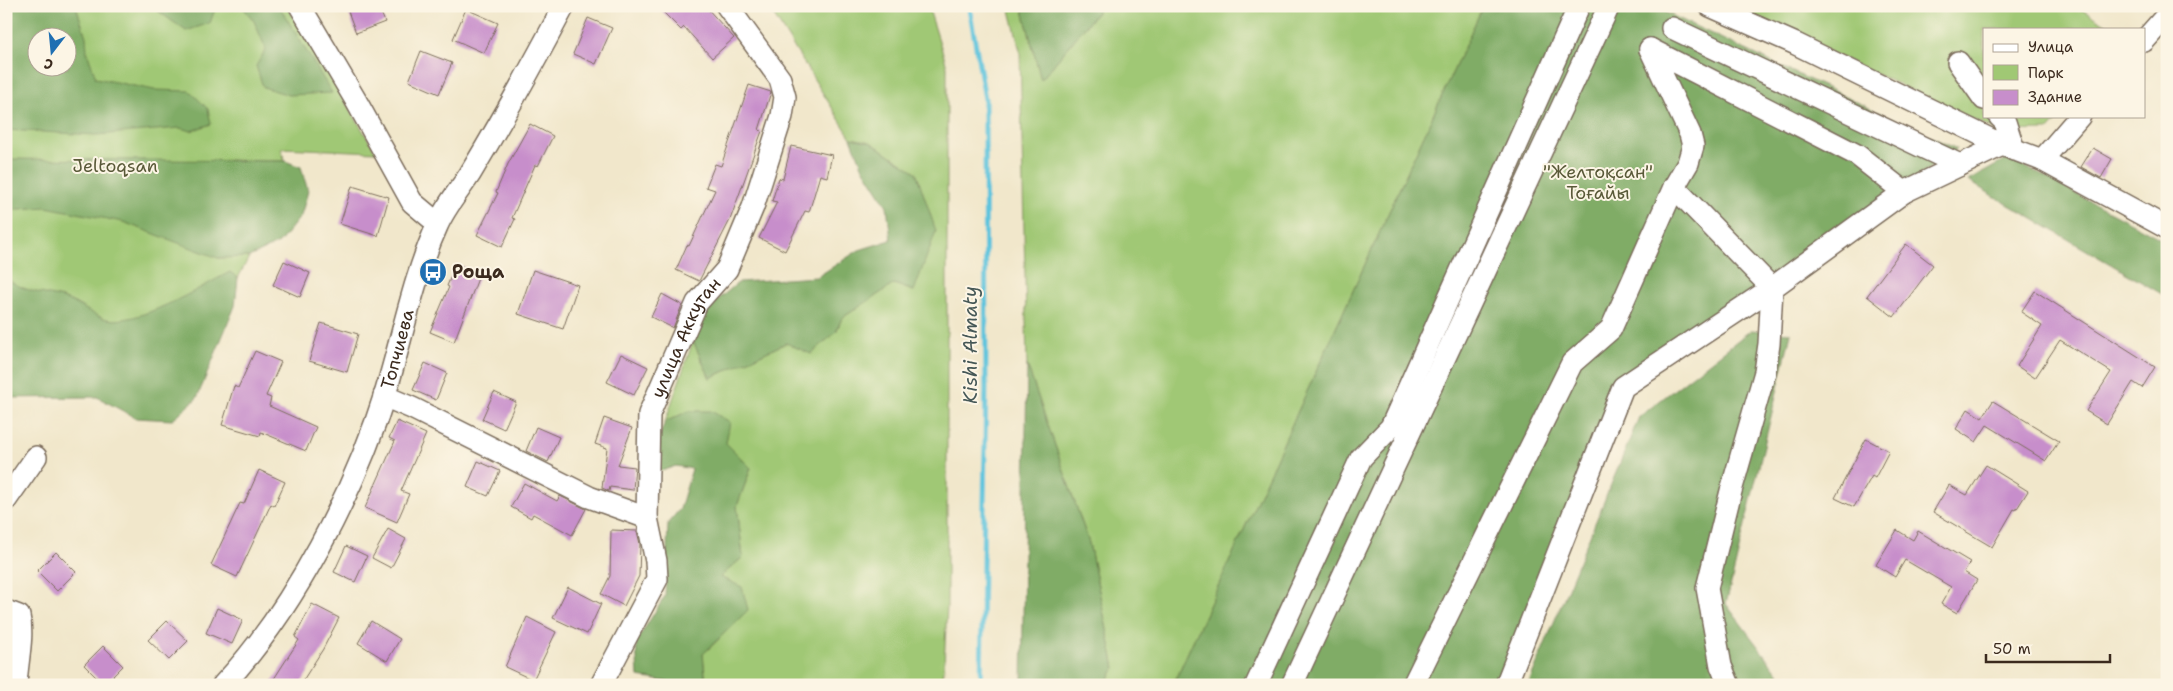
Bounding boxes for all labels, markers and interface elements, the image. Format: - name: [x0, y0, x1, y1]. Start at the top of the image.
- north arrow: [28, 28, 78, 78]
- legend: [1983, 28, 2146, 118]
- text: Улица: [2028, 37, 2074, 57]
- text: С: [42, 55, 55, 74]
- text: Парк: [2028, 63, 2064, 83]
- text: Здание: [2028, 87, 2082, 107]
- park label: Jeltoqsan: [72, 154, 158, 178]
- park label: "Желтоқсан" Тоғайы: [1543, 160, 1653, 205]
- bus stop icon: Роща: [418, 257, 448, 287]
- place label: Роща: [452, 260, 505, 284]
- street label: улица Аккутан: [645, 272, 726, 402]
- water label: Kіshі Almaty: [958, 286, 983, 404]
- street label: Топчиева: [375, 306, 420, 392]
- scale bar: [1986, 631, 2109, 663]
- text: 50 m: [1993, 639, 2031, 659]

